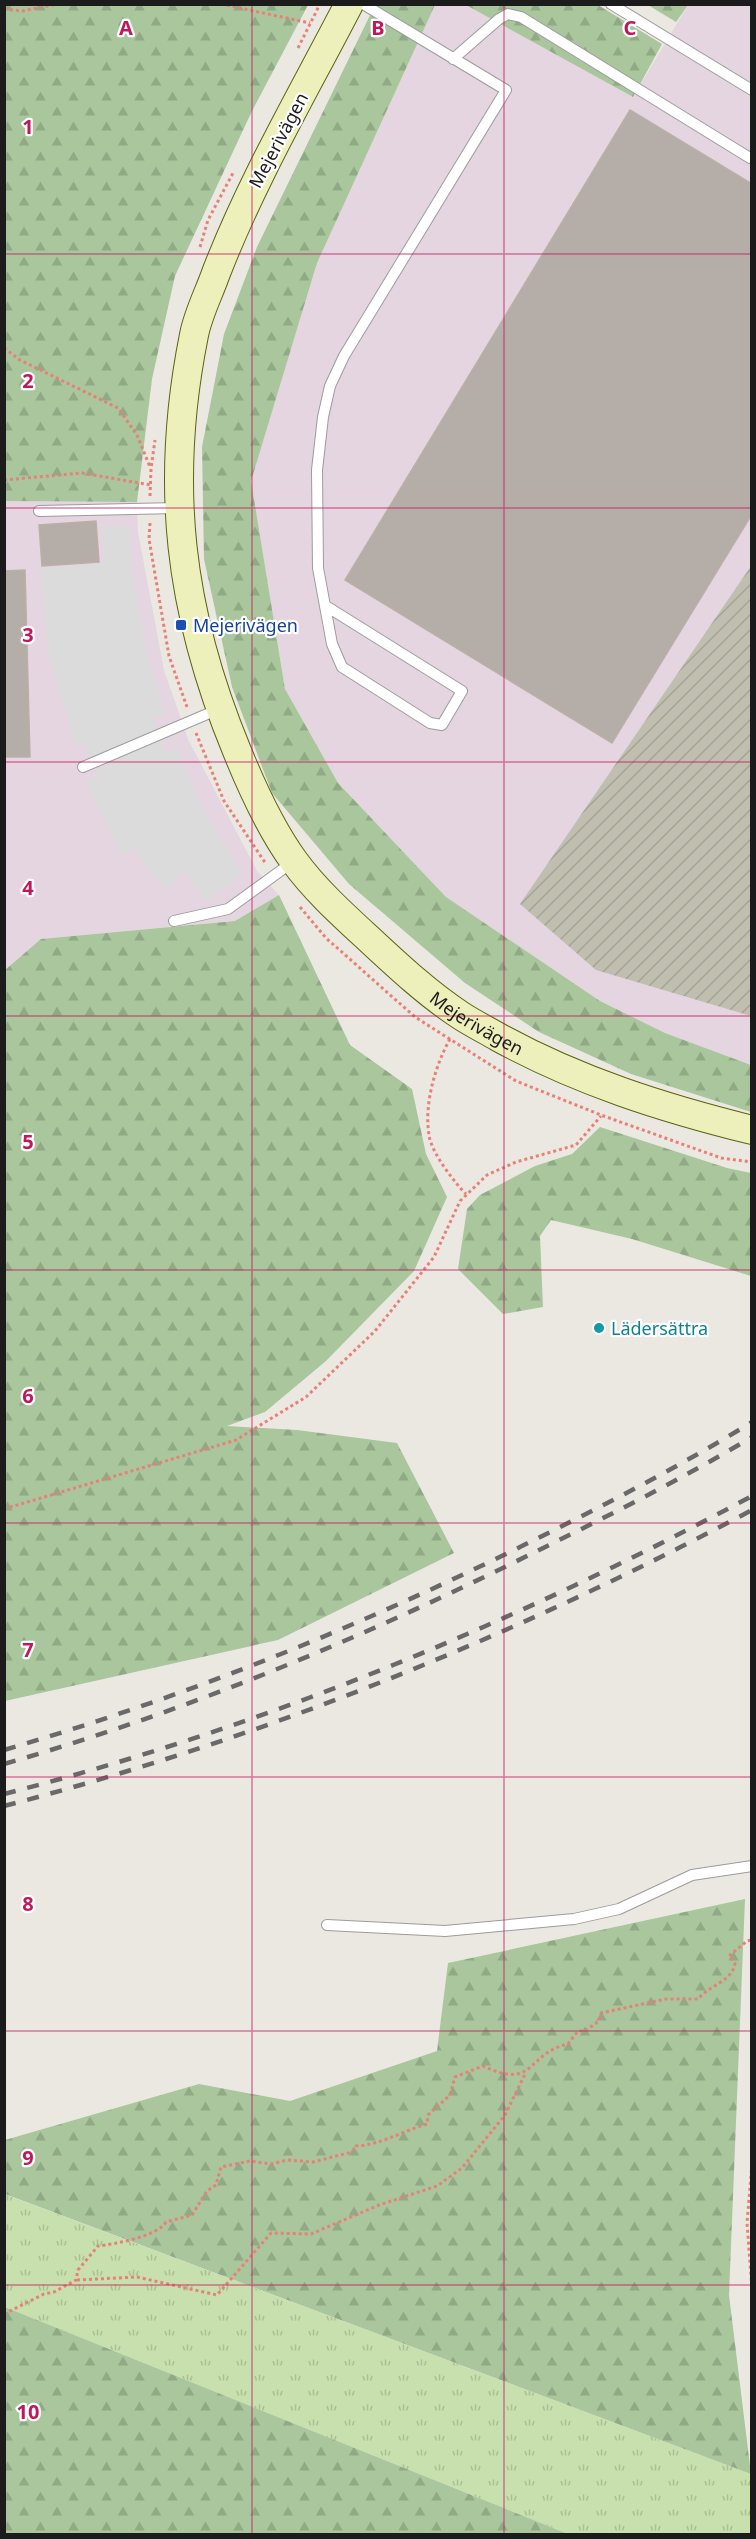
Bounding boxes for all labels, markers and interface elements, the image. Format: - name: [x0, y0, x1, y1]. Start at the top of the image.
- text: A: [119, 14, 133, 41]
- text: B: [371, 14, 385, 41]
- text: C: [624, 14, 637, 41]
- street label: Mejerivägen: [243, 88, 313, 192]
- text: 1: [22, 113, 34, 140]
- text: 2: [22, 367, 34, 394]
- place label: Mejerivägen: [193, 613, 298, 637]
- marker: Mejerivägen: [174, 618, 188, 632]
- text: 3: [22, 621, 34, 648]
- text: 4: [22, 874, 34, 901]
- street label: Mejerivägen: [425, 986, 528, 1060]
- text: 5: [22, 1128, 34, 1155]
- place label: Lädersättra: [611, 1316, 708, 1340]
- marker: Lädersättra: [592, 1321, 606, 1335]
- text: 6: [22, 1382, 34, 1409]
- text: 7: [22, 1636, 34, 1663]
- text: 8: [22, 1890, 34, 1917]
- text: 9: [22, 2144, 34, 2171]
- text: 10: [17, 2398, 39, 2425]

